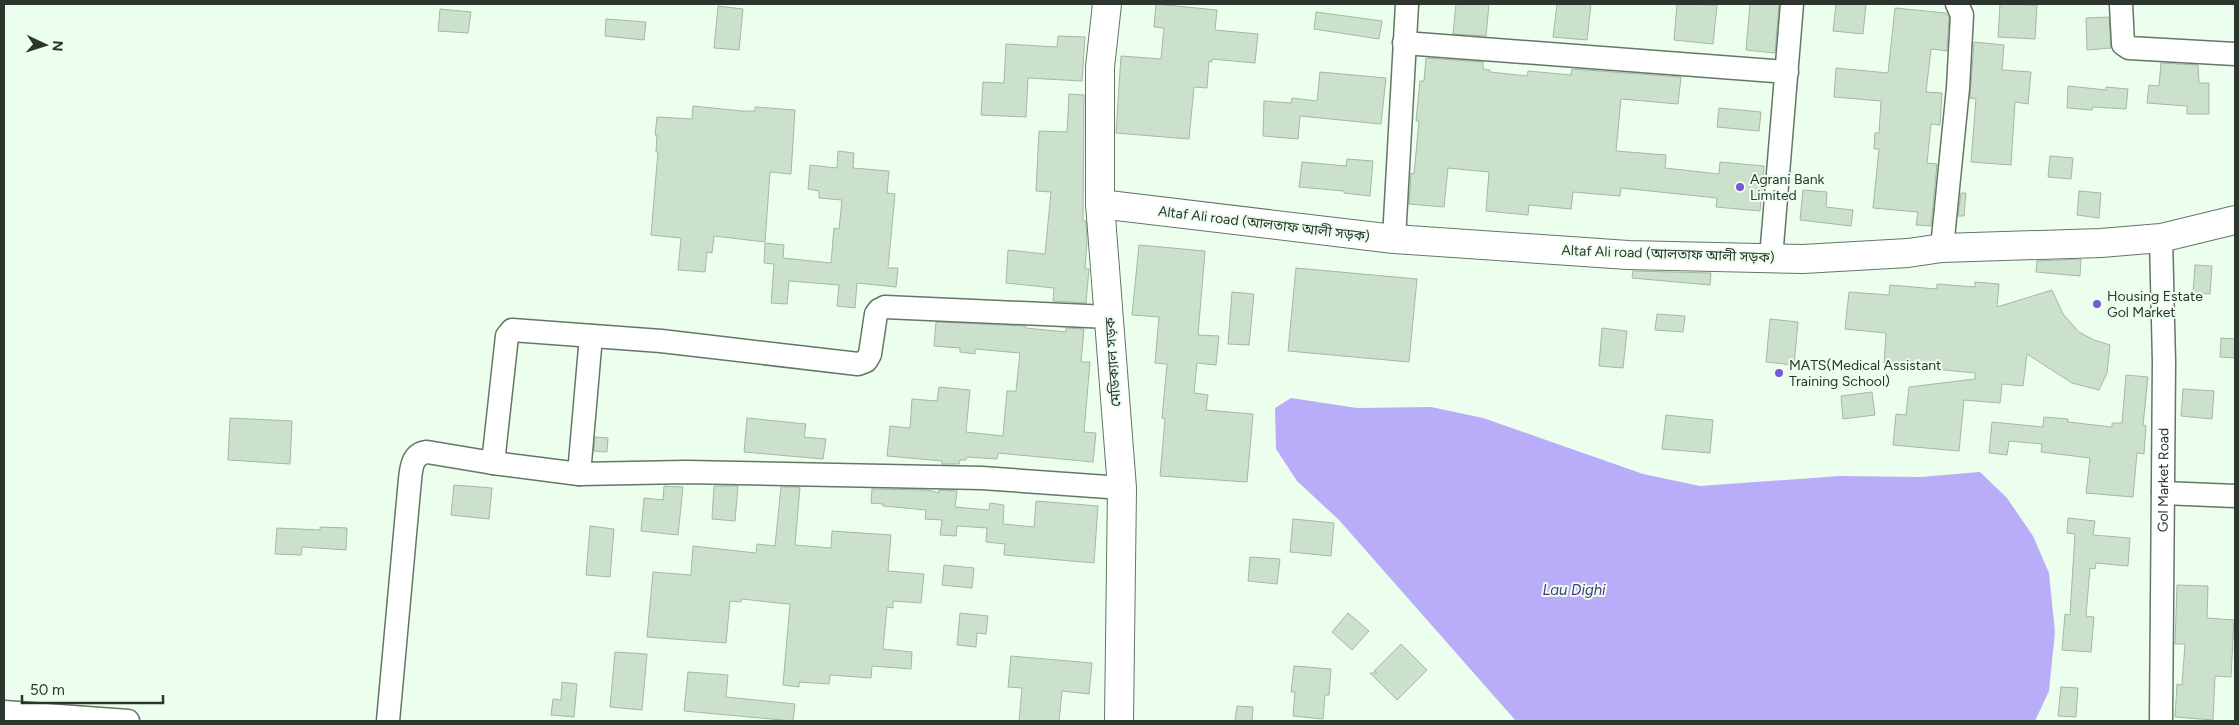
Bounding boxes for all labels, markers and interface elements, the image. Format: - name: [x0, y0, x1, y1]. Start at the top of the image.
- north arrow: [20, 20, 70, 70]
- text: N: [49, 40, 66, 52]
- place label: Agrani Bank Limited: [1750, 171, 1824, 204]
- marker: Agrani Bank Limited: [1734, 181, 1746, 193]
- street label: Altaf Ali road (আলতাফ আলী সড়ক): [1157, 203, 1371, 245]
- street label: Altaf Ali road (আলতাফ আলী সড়ক): [1561, 242, 1775, 266]
- place label: Housing Estate Gol Market: [2107, 288, 2203, 321]
- marker: Housing Estate Gol Market: [2091, 298, 2103, 310]
- street label: মেডিক্যাল সড়ক: [1101, 316, 1125, 407]
- place label: MATS(Medical Assistant Training School): [1789, 357, 1941, 390]
- marker: MATS(Medical Assistant Training School): [1773, 367, 1785, 379]
- street label: Gol Market Road: [2154, 428, 2172, 532]
- water label: Lau Dighi: [1542, 581, 1606, 599]
- scale bar: [22, 672, 164, 704]
- text: 50 m: [30, 681, 65, 699]

